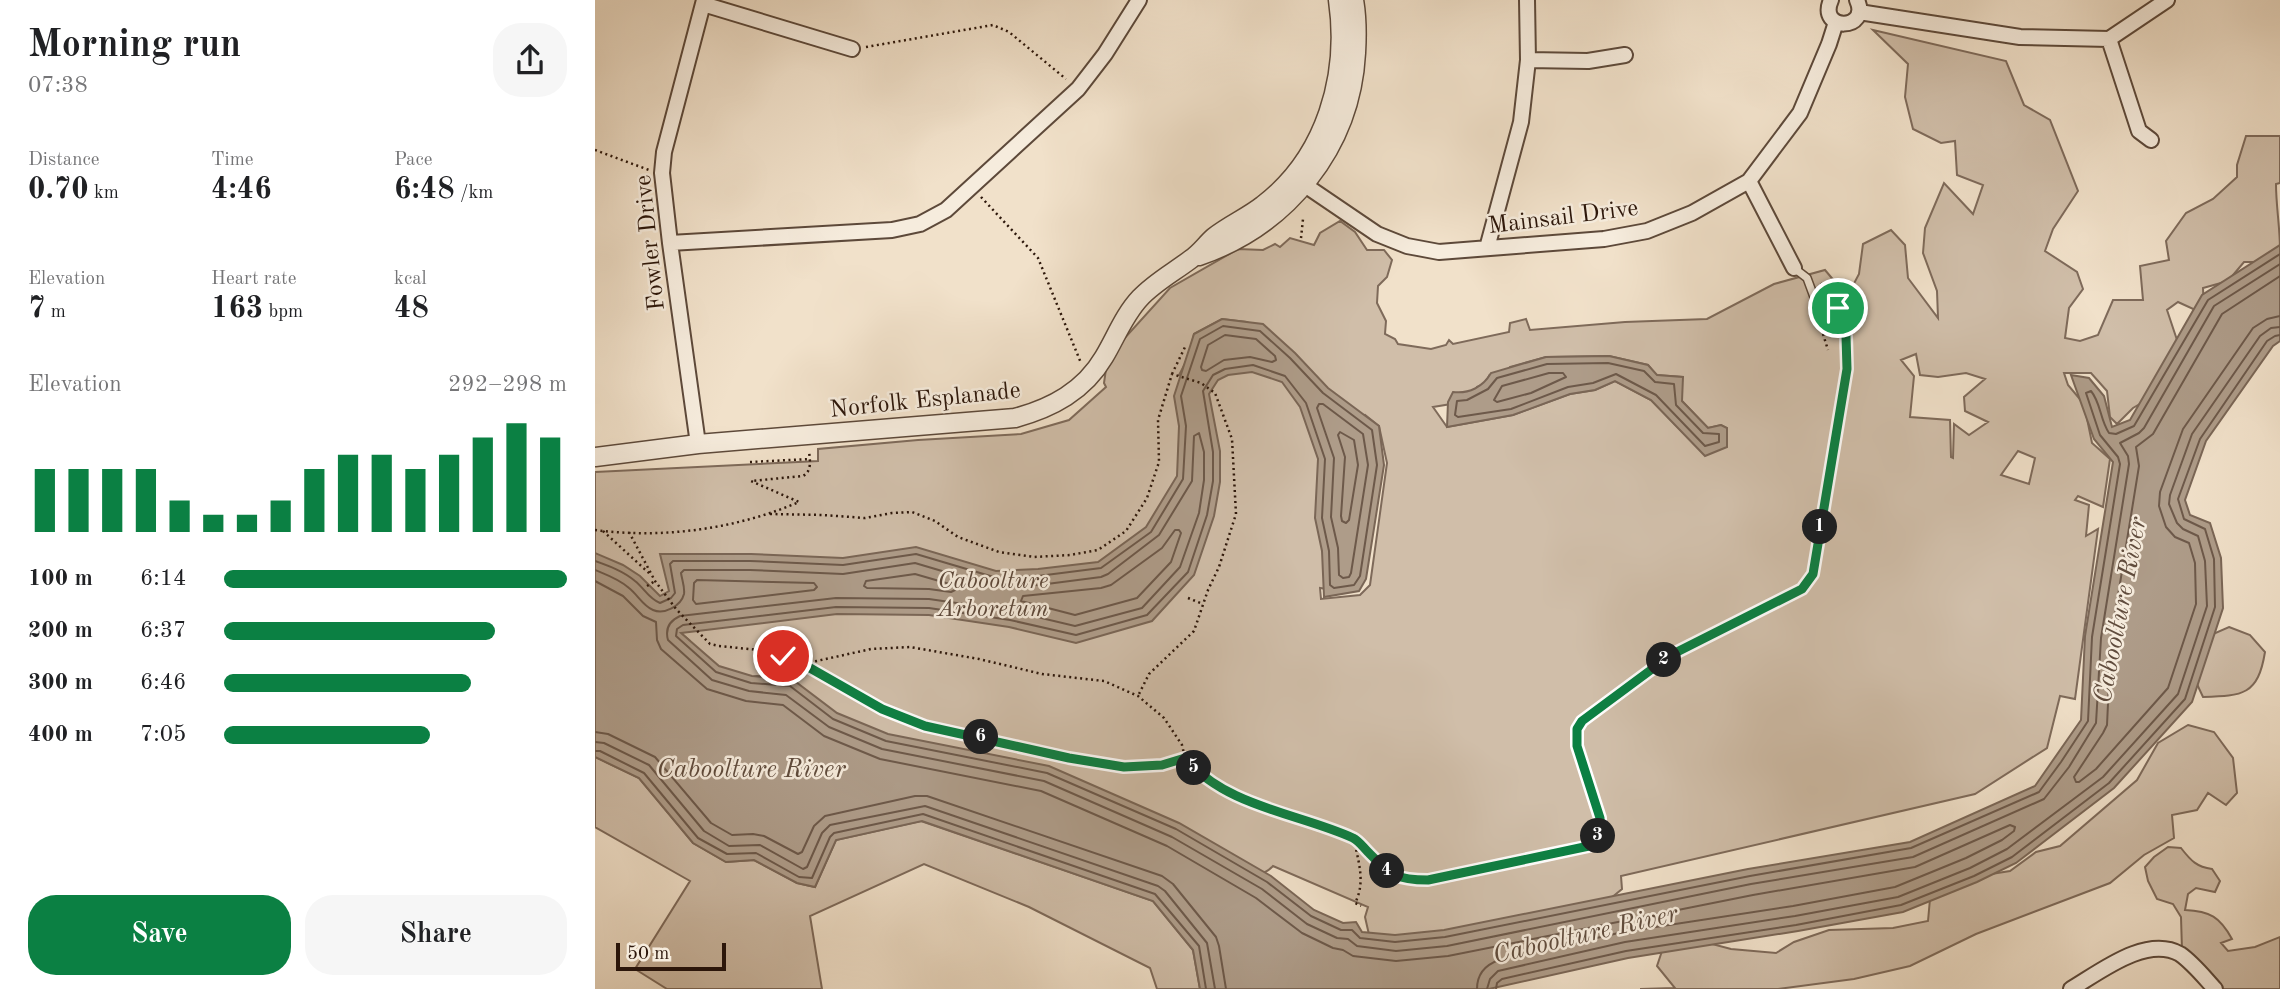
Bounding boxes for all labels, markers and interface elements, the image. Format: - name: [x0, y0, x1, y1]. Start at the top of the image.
- button: share: [493, 23, 567, 97]
- text: Morning run: [28, 27, 241, 65]
- text: 07:38: [28, 74, 88, 97]
- text: Distance: [28, 151, 100, 170]
- text: Time: [211, 151, 254, 170]
- text: Pace: [394, 151, 433, 170]
- street label: Fowler Drive: [632, 174, 670, 312]
- text: 0.70: [28, 175, 89, 205]
- text: 4:46: [211, 175, 272, 205]
- text: 6:48: [394, 175, 455, 205]
- text: km: [89, 184, 119, 203]
- text: /km: [455, 184, 493, 203]
- street label: Mainsail Drive: [1487, 197, 1640, 239]
- text: Elevation: [28, 270, 105, 289]
- text: Heart rate: [211, 270, 296, 289]
- text: kcal: [394, 270, 427, 289]
- pin: [1808, 278, 1868, 338]
- icon: arrive: [1819, 289, 1857, 327]
- text: 7: [28, 294, 45, 324]
- text: 163: [211, 294, 263, 324]
- text: 48: [394, 294, 429, 324]
- text: m: [45, 303, 66, 322]
- text: bpm: [263, 303, 303, 322]
- text: Elevation: [28, 373, 122, 396]
- text: 292–298 m: [448, 373, 567, 396]
- street label: Norfolk Esplanade: [829, 379, 1022, 423]
- pin: 1: [1803, 510, 1837, 544]
- water label: Caboolture River: [2090, 514, 2152, 706]
- text: 1: [1814, 517, 1825, 536]
- text: 100 m: [28, 567, 93, 590]
- text: 6:14: [140, 567, 186, 590]
- park label: Caboolture Arboretum: [935, 570, 1049, 622]
- text: 200 m: [28, 619, 93, 642]
- text: 6:37: [140, 619, 186, 642]
- pin: [753, 626, 813, 686]
- icon: check: [764, 637, 802, 675]
- pin: 2: [1647, 642, 1681, 678]
- text: 2: [1658, 650, 1669, 669]
- text: 300 m: [28, 671, 93, 694]
- text: 6:46: [140, 671, 186, 694]
- pin: 6: [963, 720, 999, 754]
- text: 400 m: [28, 723, 93, 746]
- text: 7:05: [140, 723, 186, 746]
- text: 6: [975, 727, 986, 746]
- pin: 5: [1177, 750, 1211, 786]
- water label: Caboolture River: [656, 757, 846, 783]
- text: 5: [1188, 758, 1199, 777]
- pin: 3: [1581, 818, 1615, 854]
- text: 3: [1592, 826, 1603, 845]
- pin: 4: [1369, 854, 1405, 888]
- text: 4: [1381, 861, 1392, 880]
- button: Save: [28, 895, 291, 975]
- button: Share: [305, 895, 567, 975]
- water label: Caboolture River: [1490, 901, 1681, 969]
- scale bar: [616, 940, 726, 972]
- text: 50 m: [627, 945, 669, 964]

